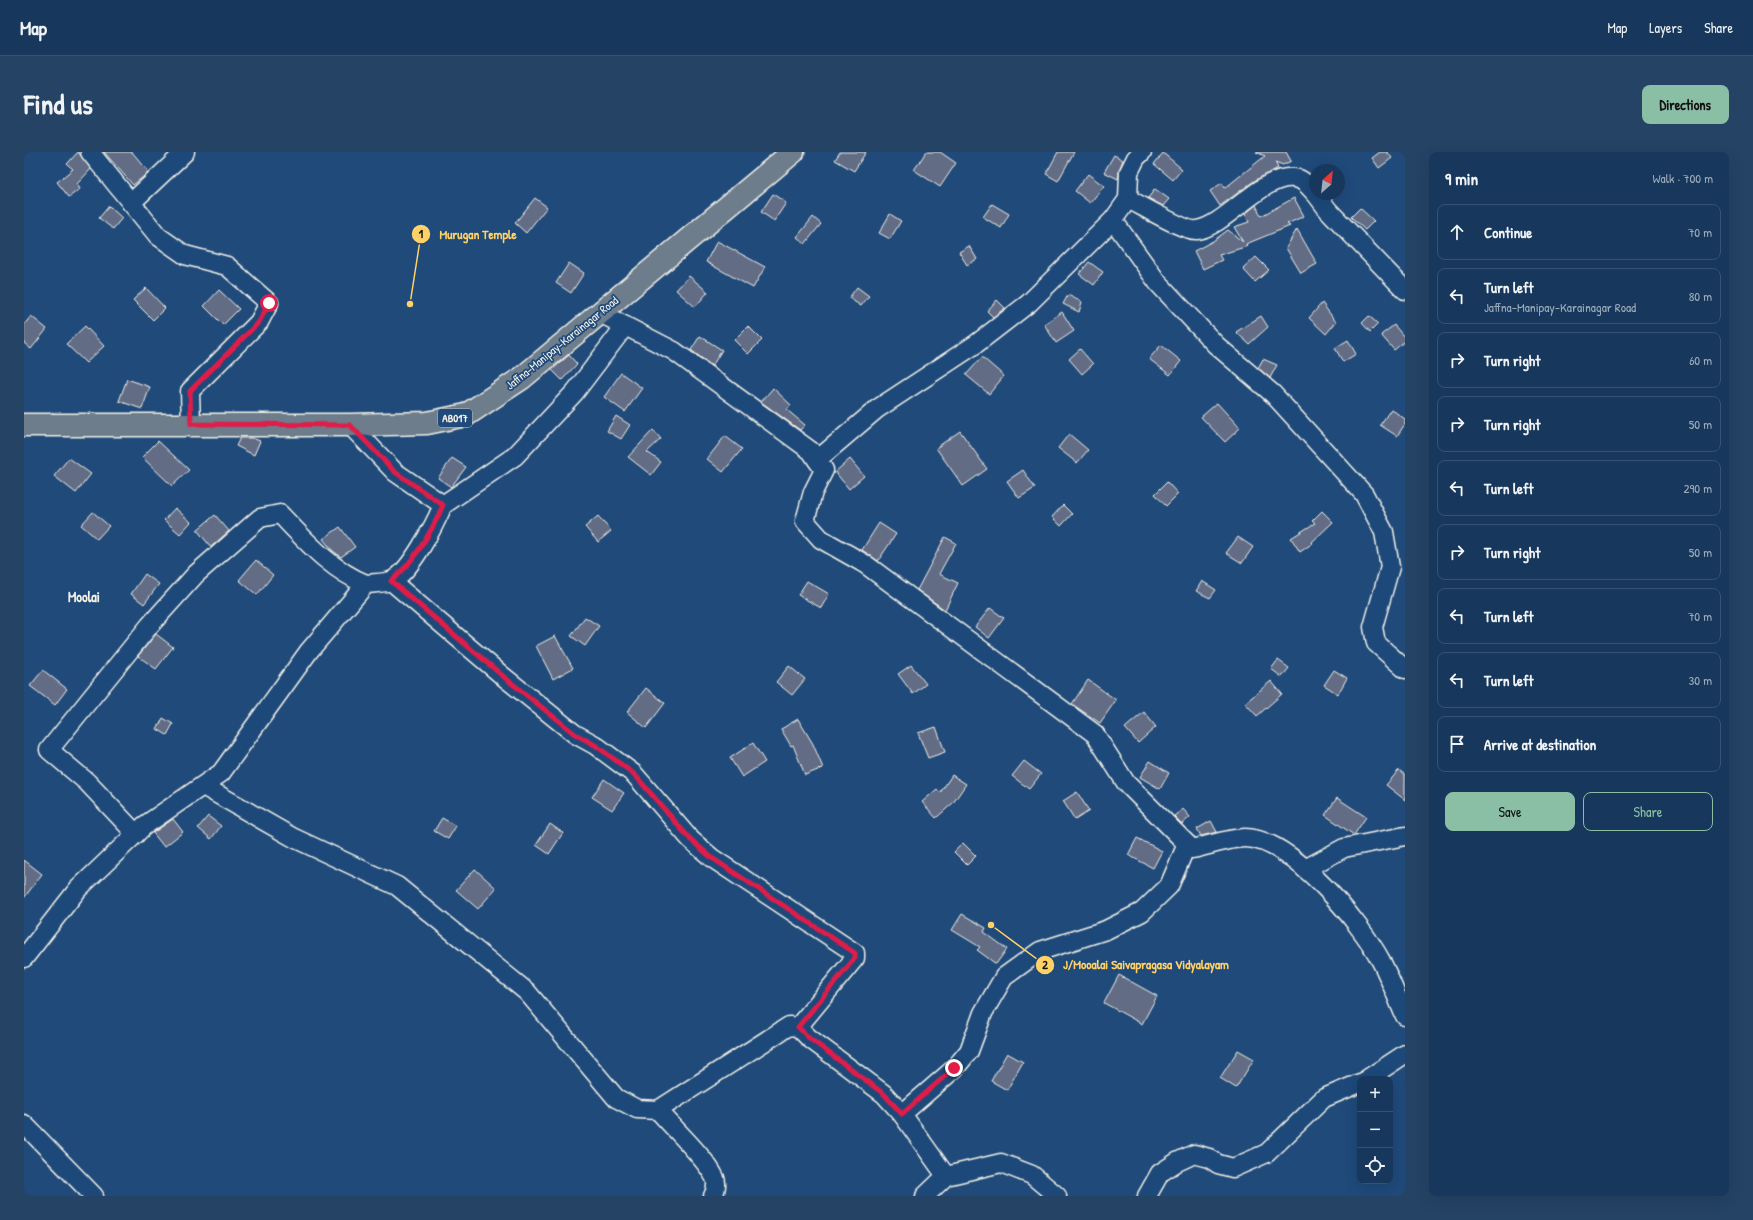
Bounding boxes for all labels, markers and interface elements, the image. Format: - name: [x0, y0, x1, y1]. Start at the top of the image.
- text: Map: [20, 15, 47, 41]
- text: Map: [1607, 18, 1627, 37]
- text: Layers: [1649, 18, 1682, 37]
- text: Share: [1704, 18, 1733, 37]
- text: Find us: [24, 85, 93, 123]
- button: Directions: [1642, 85, 1729, 124]
- north arrow: [1309, 164, 1345, 200]
- text: 9 min: [1445, 167, 1478, 190]
- text: Walk · 700 m: [1653, 169, 1713, 187]
- icon: ahead: [1446, 221, 1468, 243]
- callout: Murugan Temple: [411, 222, 524, 247]
- text: Continue: [1484, 222, 1532, 243]
- text: 70 m: [1688, 223, 1712, 241]
- text: 1: [419, 225, 424, 242]
- text: Murugan Temple: [439, 225, 517, 244]
- text: Turn left: [1484, 277, 1534, 298]
- icon: left: [1446, 285, 1468, 307]
- text: 80 m: [1689, 287, 1712, 305]
- street label: Jaffna-Manipay-Karainagar Road: [502, 292, 622, 393]
- route start: [260, 294, 278, 312]
- text: Jaffna-Manipay-Karainagar Road: [1484, 298, 1636, 316]
- icon: right: [1446, 349, 1468, 371]
- text: Turn right: [1484, 350, 1540, 371]
- text: 60 m: [1689, 351, 1712, 369]
- road number: AB017: [438, 409, 472, 427]
- icon: right: [1446, 413, 1468, 435]
- text: Turn right: [1484, 414, 1540, 435]
- text: 50 m: [1689, 415, 1712, 433]
- icon: left: [1446, 477, 1468, 499]
- text: Turn left: [1484, 478, 1534, 499]
- text: 290 m: [1683, 479, 1712, 497]
- icon: right: [1446, 541, 1468, 563]
- text: Turn right: [1484, 542, 1540, 563]
- text: 50 m: [1689, 543, 1712, 561]
- district label: Moolai: [68, 587, 100, 606]
- icon: left: [1446, 605, 1468, 627]
- text: Turn left: [1484, 606, 1534, 627]
- text: 70 m: [1688, 607, 1712, 625]
- icon: left: [1446, 669, 1468, 691]
- text: Turn left: [1484, 670, 1534, 691]
- text: 30 m: [1689, 671, 1712, 689]
- icon: arrive: [1446, 733, 1468, 755]
- text: Arrive at destination: [1484, 734, 1596, 755]
- button: Save: [1445, 792, 1575, 831]
- button: Share: [1583, 792, 1713, 831]
- callout: J/Mooalai Saivapragasa Vidyalayam: [1035, 952, 1237, 977]
- text: J/Mooalai Saivapragasa Vidyalayam: [1063, 955, 1229, 974]
- text: 2: [1042, 956, 1048, 973]
- route end: [945, 1059, 963, 1077]
- map controls: [1357, 1076, 1393, 1184]
- button: +: [1357, 1076, 1393, 1112]
- button: −: [1357, 1112, 1393, 1148]
- button: locate: [1357, 1148, 1393, 1184]

